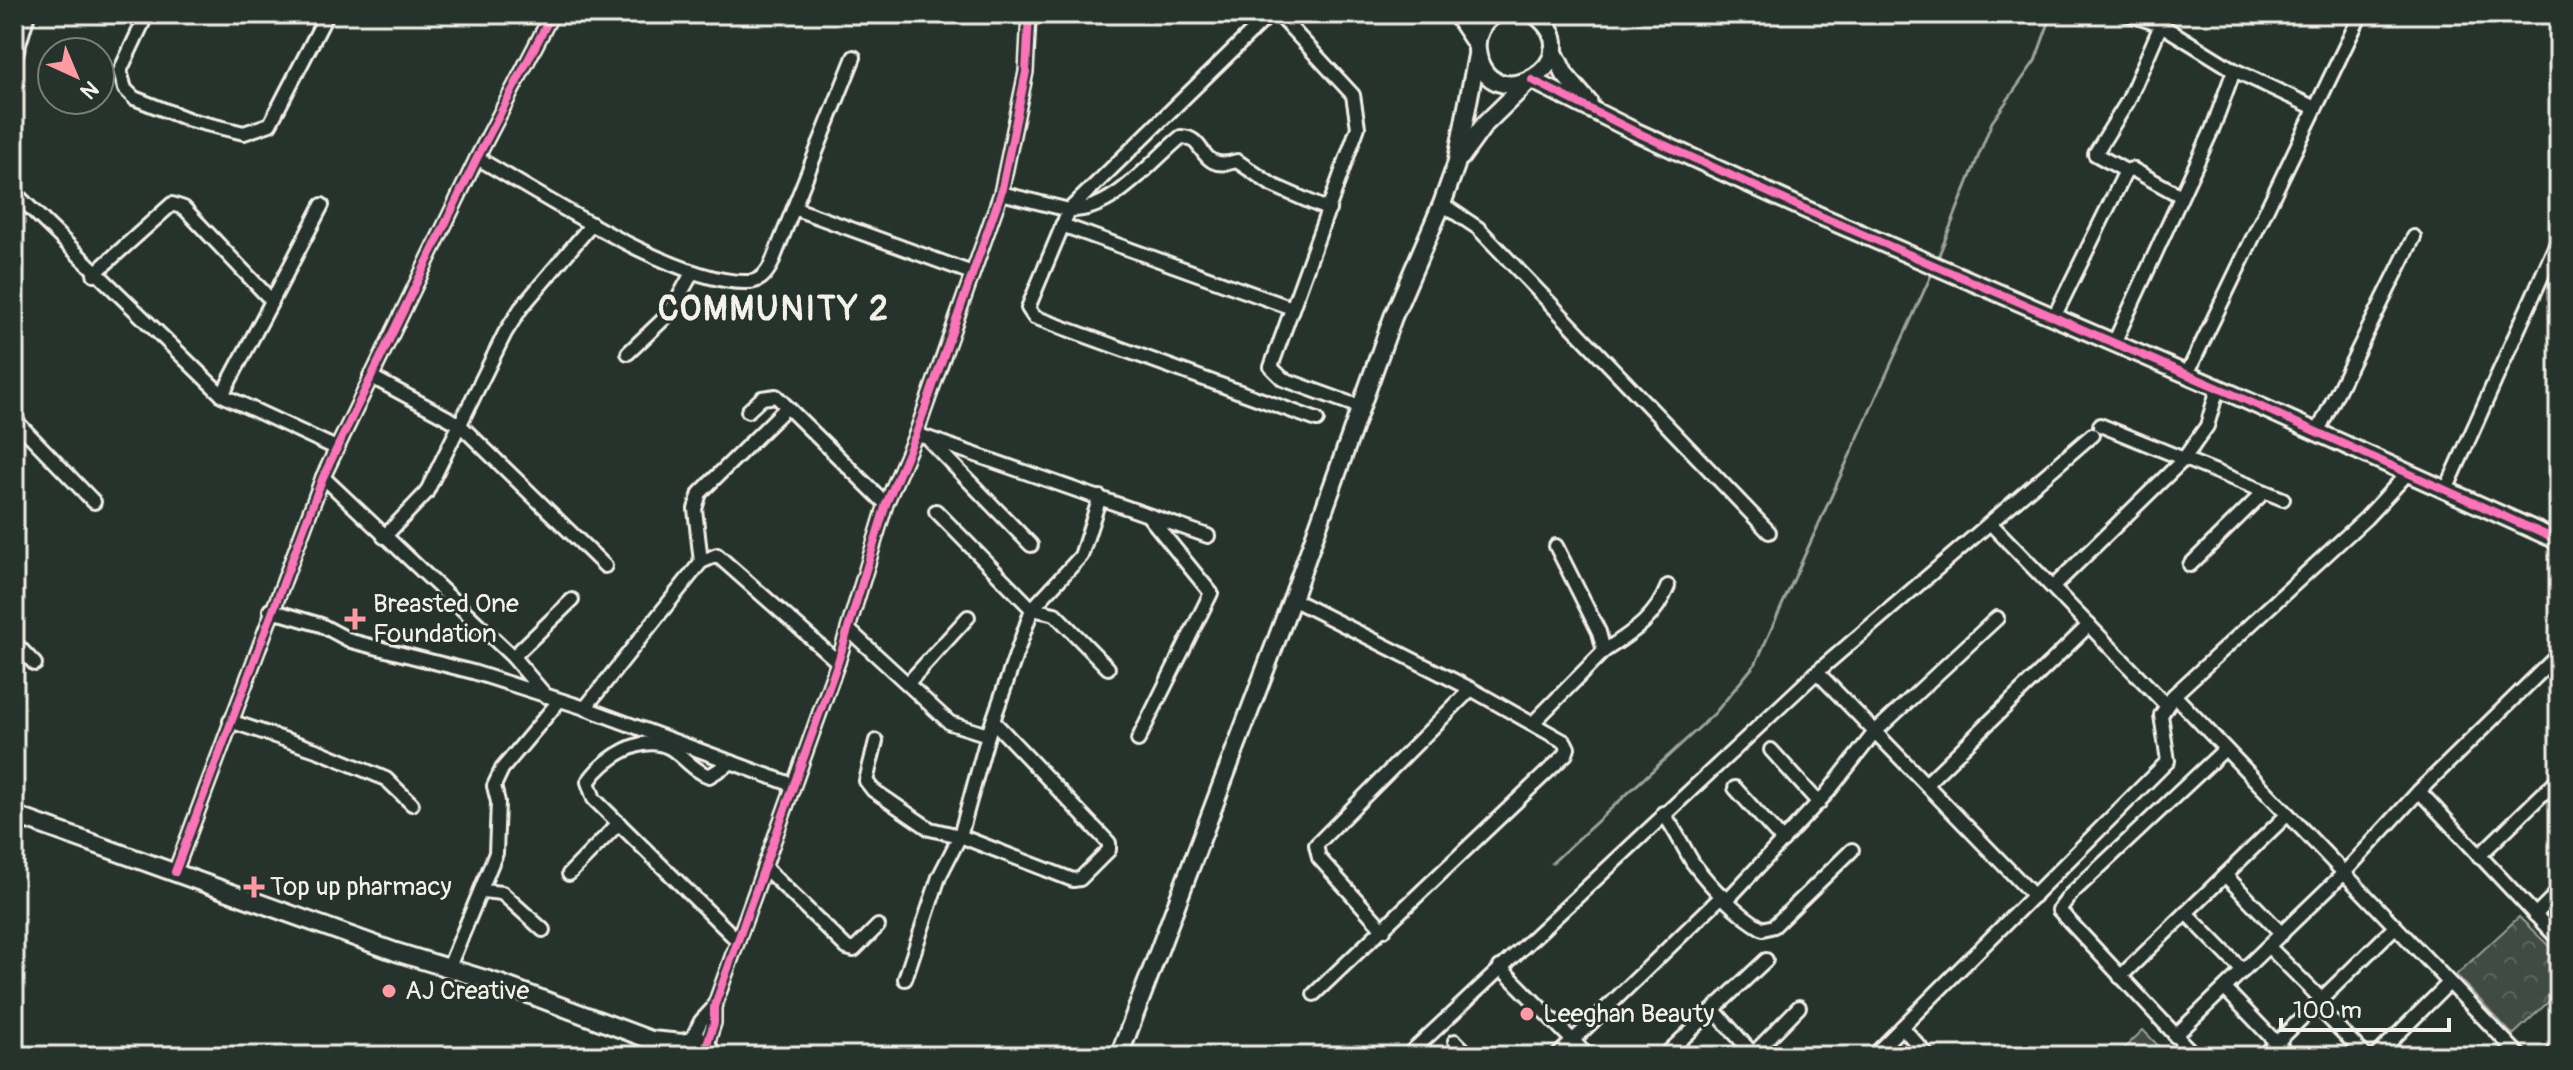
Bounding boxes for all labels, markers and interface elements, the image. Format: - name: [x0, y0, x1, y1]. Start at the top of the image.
- north arrow: [36, 36, 116, 116]
- text: N: [74, 74, 104, 105]
- district label: COMMUNITY 2: [658, 288, 890, 331]
- place label: Breasted One Foundation: [373, 588, 519, 650]
- marker: Breasted One Foundation: [344, 608, 366, 630]
- place label: Top up pharmacy: [270, 871, 452, 903]
- marker: Top up pharmacy: [245, 878, 263, 896]
- place label: AJ Creative: [405, 975, 529, 1007]
- marker: AJ Creative: [380, 982, 398, 1000]
- scale bar: [2281, 982, 2449, 1032]
- text: 100 m: [2293, 996, 2362, 1025]
- place label: Leeghan Beauty: [1543, 998, 1714, 1030]
- marker: Leeghan Beauty: [1518, 1005, 1536, 1023]

